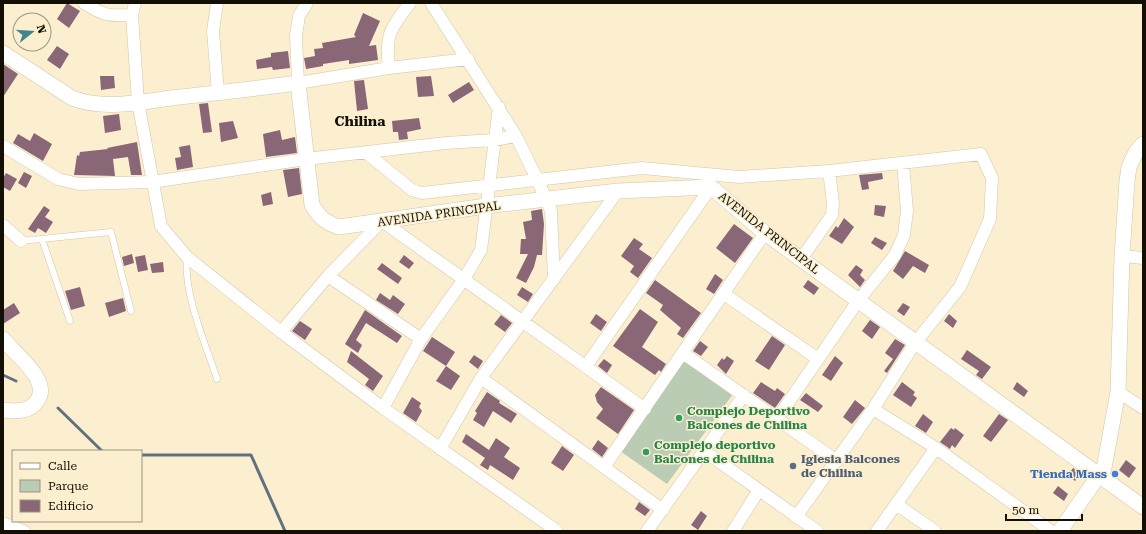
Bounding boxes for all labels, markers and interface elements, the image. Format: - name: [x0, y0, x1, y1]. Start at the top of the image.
- north arrow: [12, 12, 52, 52]
- text: N: [34, 23, 49, 36]
- district label: Chilina: [335, 113, 386, 129]
- street label: AVENIDA PRINCIPAL: [716, 189, 822, 277]
- street label: AVENIDA PRINCIPAL: [376, 198, 502, 230]
- place label: Complejo Deportivo Balcones de Chilina: [687, 404, 810, 432]
- marker: Complejo Deportivo Balcones de Chilina: [674, 413, 684, 423]
- place label: Complejo deportivo Balcones de Chilina: [654, 438, 776, 466]
- marker: Complejo deportivo Balcones de Chilina: [641, 447, 651, 457]
- legend: [12, 450, 142, 522]
- place label: Iglesia Balcones de Chilina: [801, 452, 900, 480]
- text: Calle: [48, 459, 78, 473]
- marker: Iglesia Balcones de Chilina: [788, 461, 798, 471]
- place label: Tienda Mass: [1030, 467, 1107, 481]
- marker: Tienda Mass: [1110, 469, 1120, 479]
- text: Parque: [48, 479, 89, 493]
- scale bar: [1006, 496, 1082, 522]
- text: Edificio: [48, 499, 93, 513]
- text: 50 m: [1012, 503, 1039, 517]

